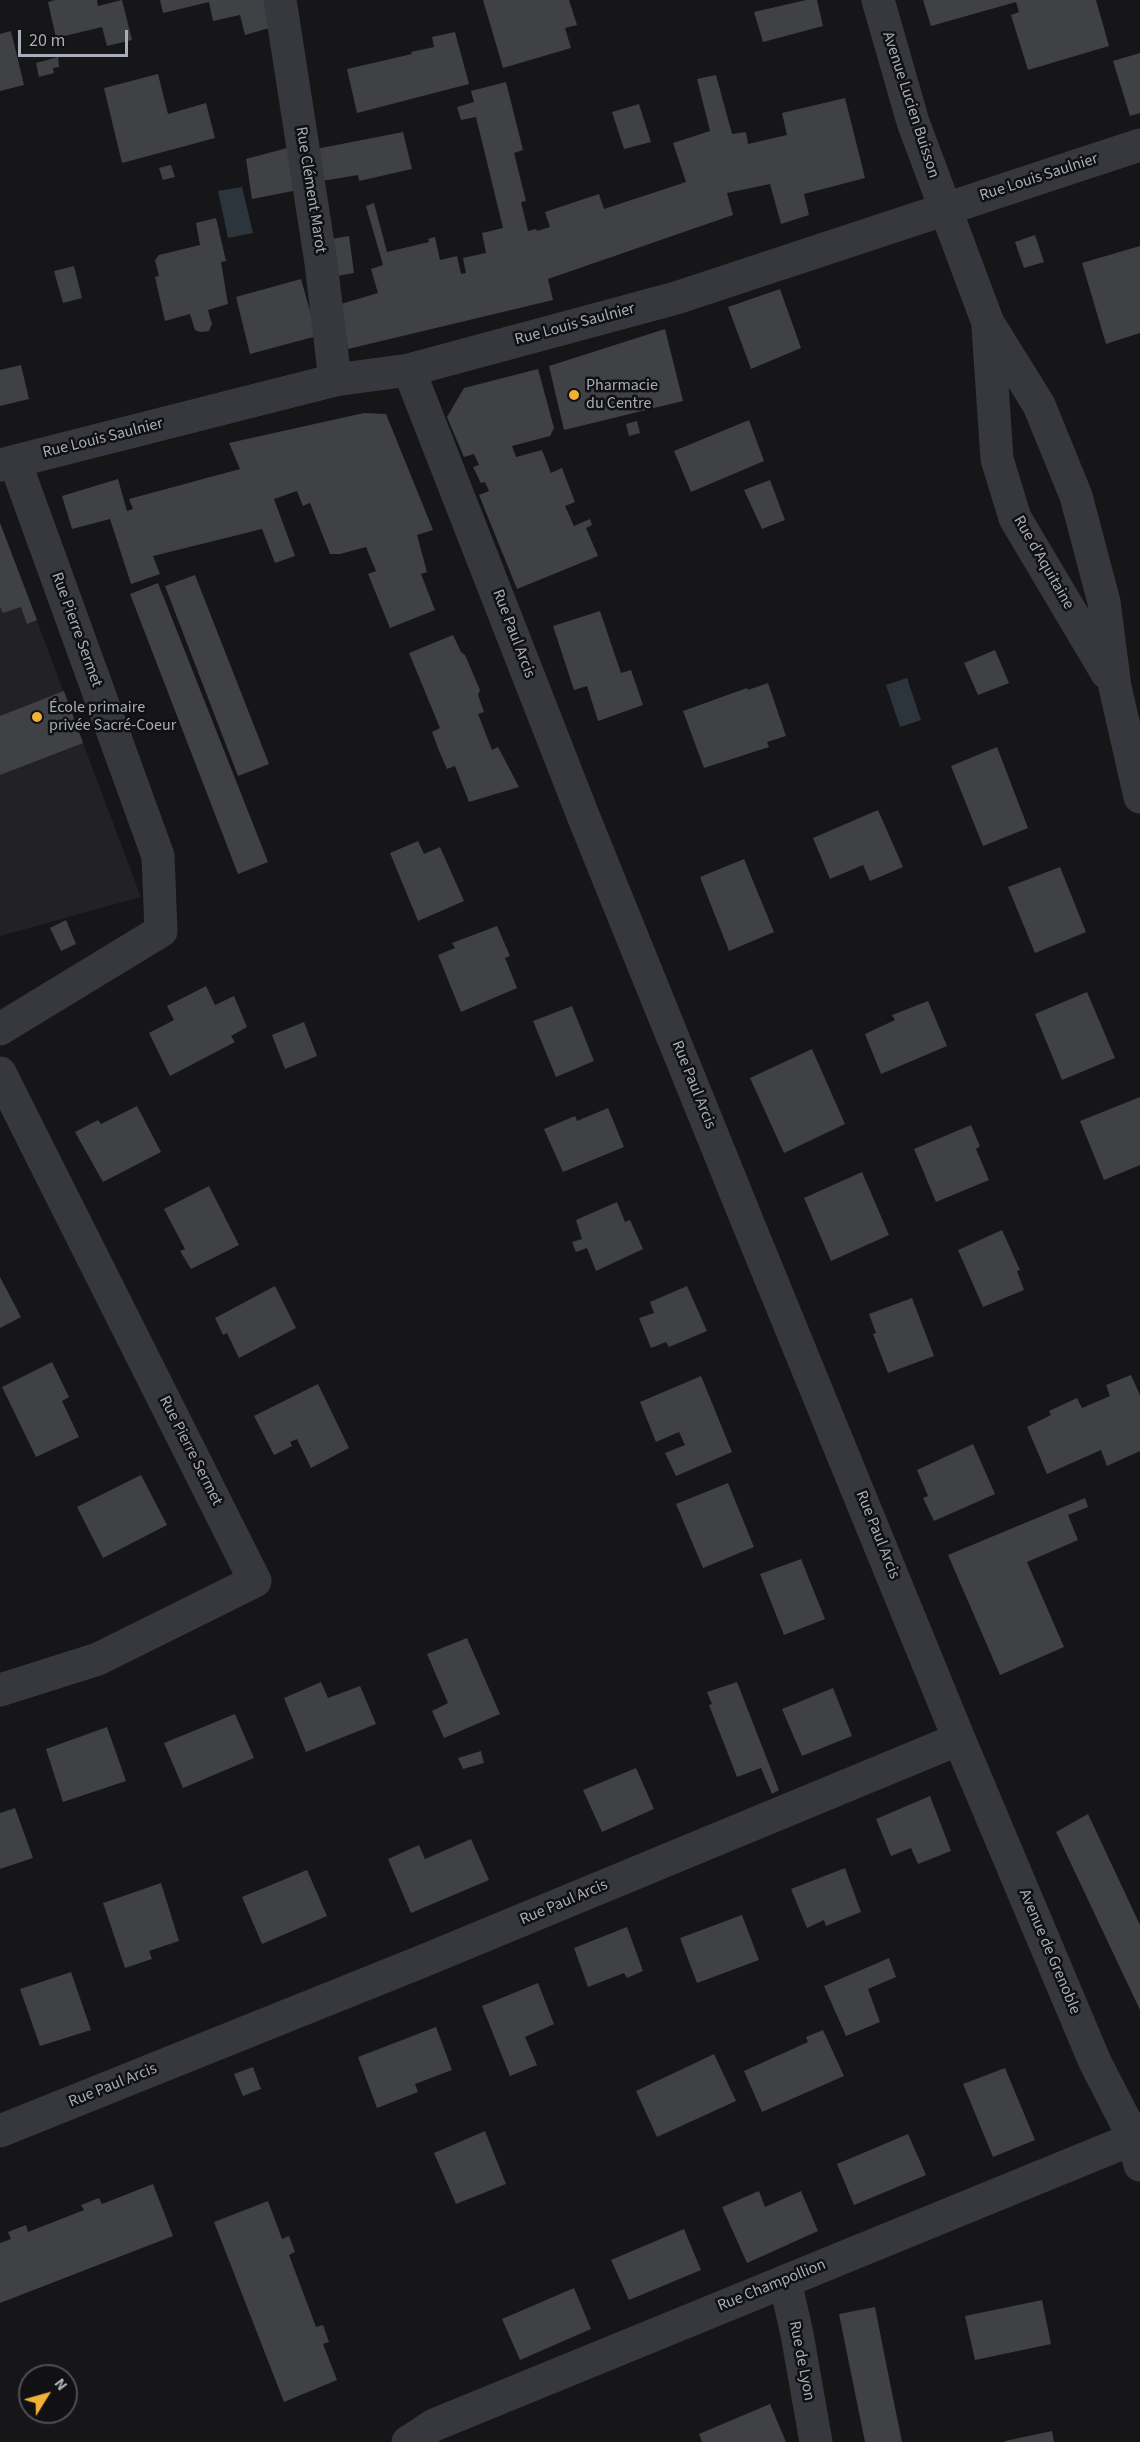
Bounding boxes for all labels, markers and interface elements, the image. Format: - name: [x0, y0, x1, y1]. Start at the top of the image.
- scale bar: [21, 18, 130, 56]
- text: 20 m: [29, 28, 65, 53]
- street label: Avenue Lucien Buisson: [877, 29, 943, 181]
- street label: Rue Clément Marot: [291, 126, 329, 254]
- street label: Rue Louis Saulnier: [977, 150, 1101, 206]
- street label: Rue Louis Saulnier: [513, 300, 637, 350]
- place label: Pharmacie du Centre: [586, 376, 658, 414]
- marker: Pharmacie du Centre: [567, 388, 581, 402]
- street label: Rue Louis Saulnier: [41, 415, 165, 463]
- street label: Rue d'Aquitaine: [1008, 513, 1078, 613]
- street label: Rue Pierre Sermet: [46, 570, 106, 690]
- street label: Rue Paul Arcis: [487, 587, 539, 681]
- place label: École primaire privée Sacré-Coeur: [49, 698, 176, 736]
- marker: École primaire privée Sacré-Coeur: [30, 710, 44, 724]
- street label: Rue Paul Arcis: [667, 1038, 719, 1132]
- street label: Rue Pierre Sermet: [154, 1393, 226, 1509]
- street label: Rue Paul Arcis: [851, 1488, 903, 1582]
- street label: Rue Paul Arcis: [517, 1876, 611, 1930]
- street label: Avenue de Grenoble: [1014, 1887, 1084, 2017]
- street label: Rue Paul Arcis: [66, 2060, 160, 2112]
- street label: Rue Champollion: [715, 2256, 829, 2316]
- street label: Rue de Lyon: [784, 2319, 818, 2403]
- north arrow: [18, 2364, 78, 2424]
- text: N: [49, 2373, 73, 2395]

